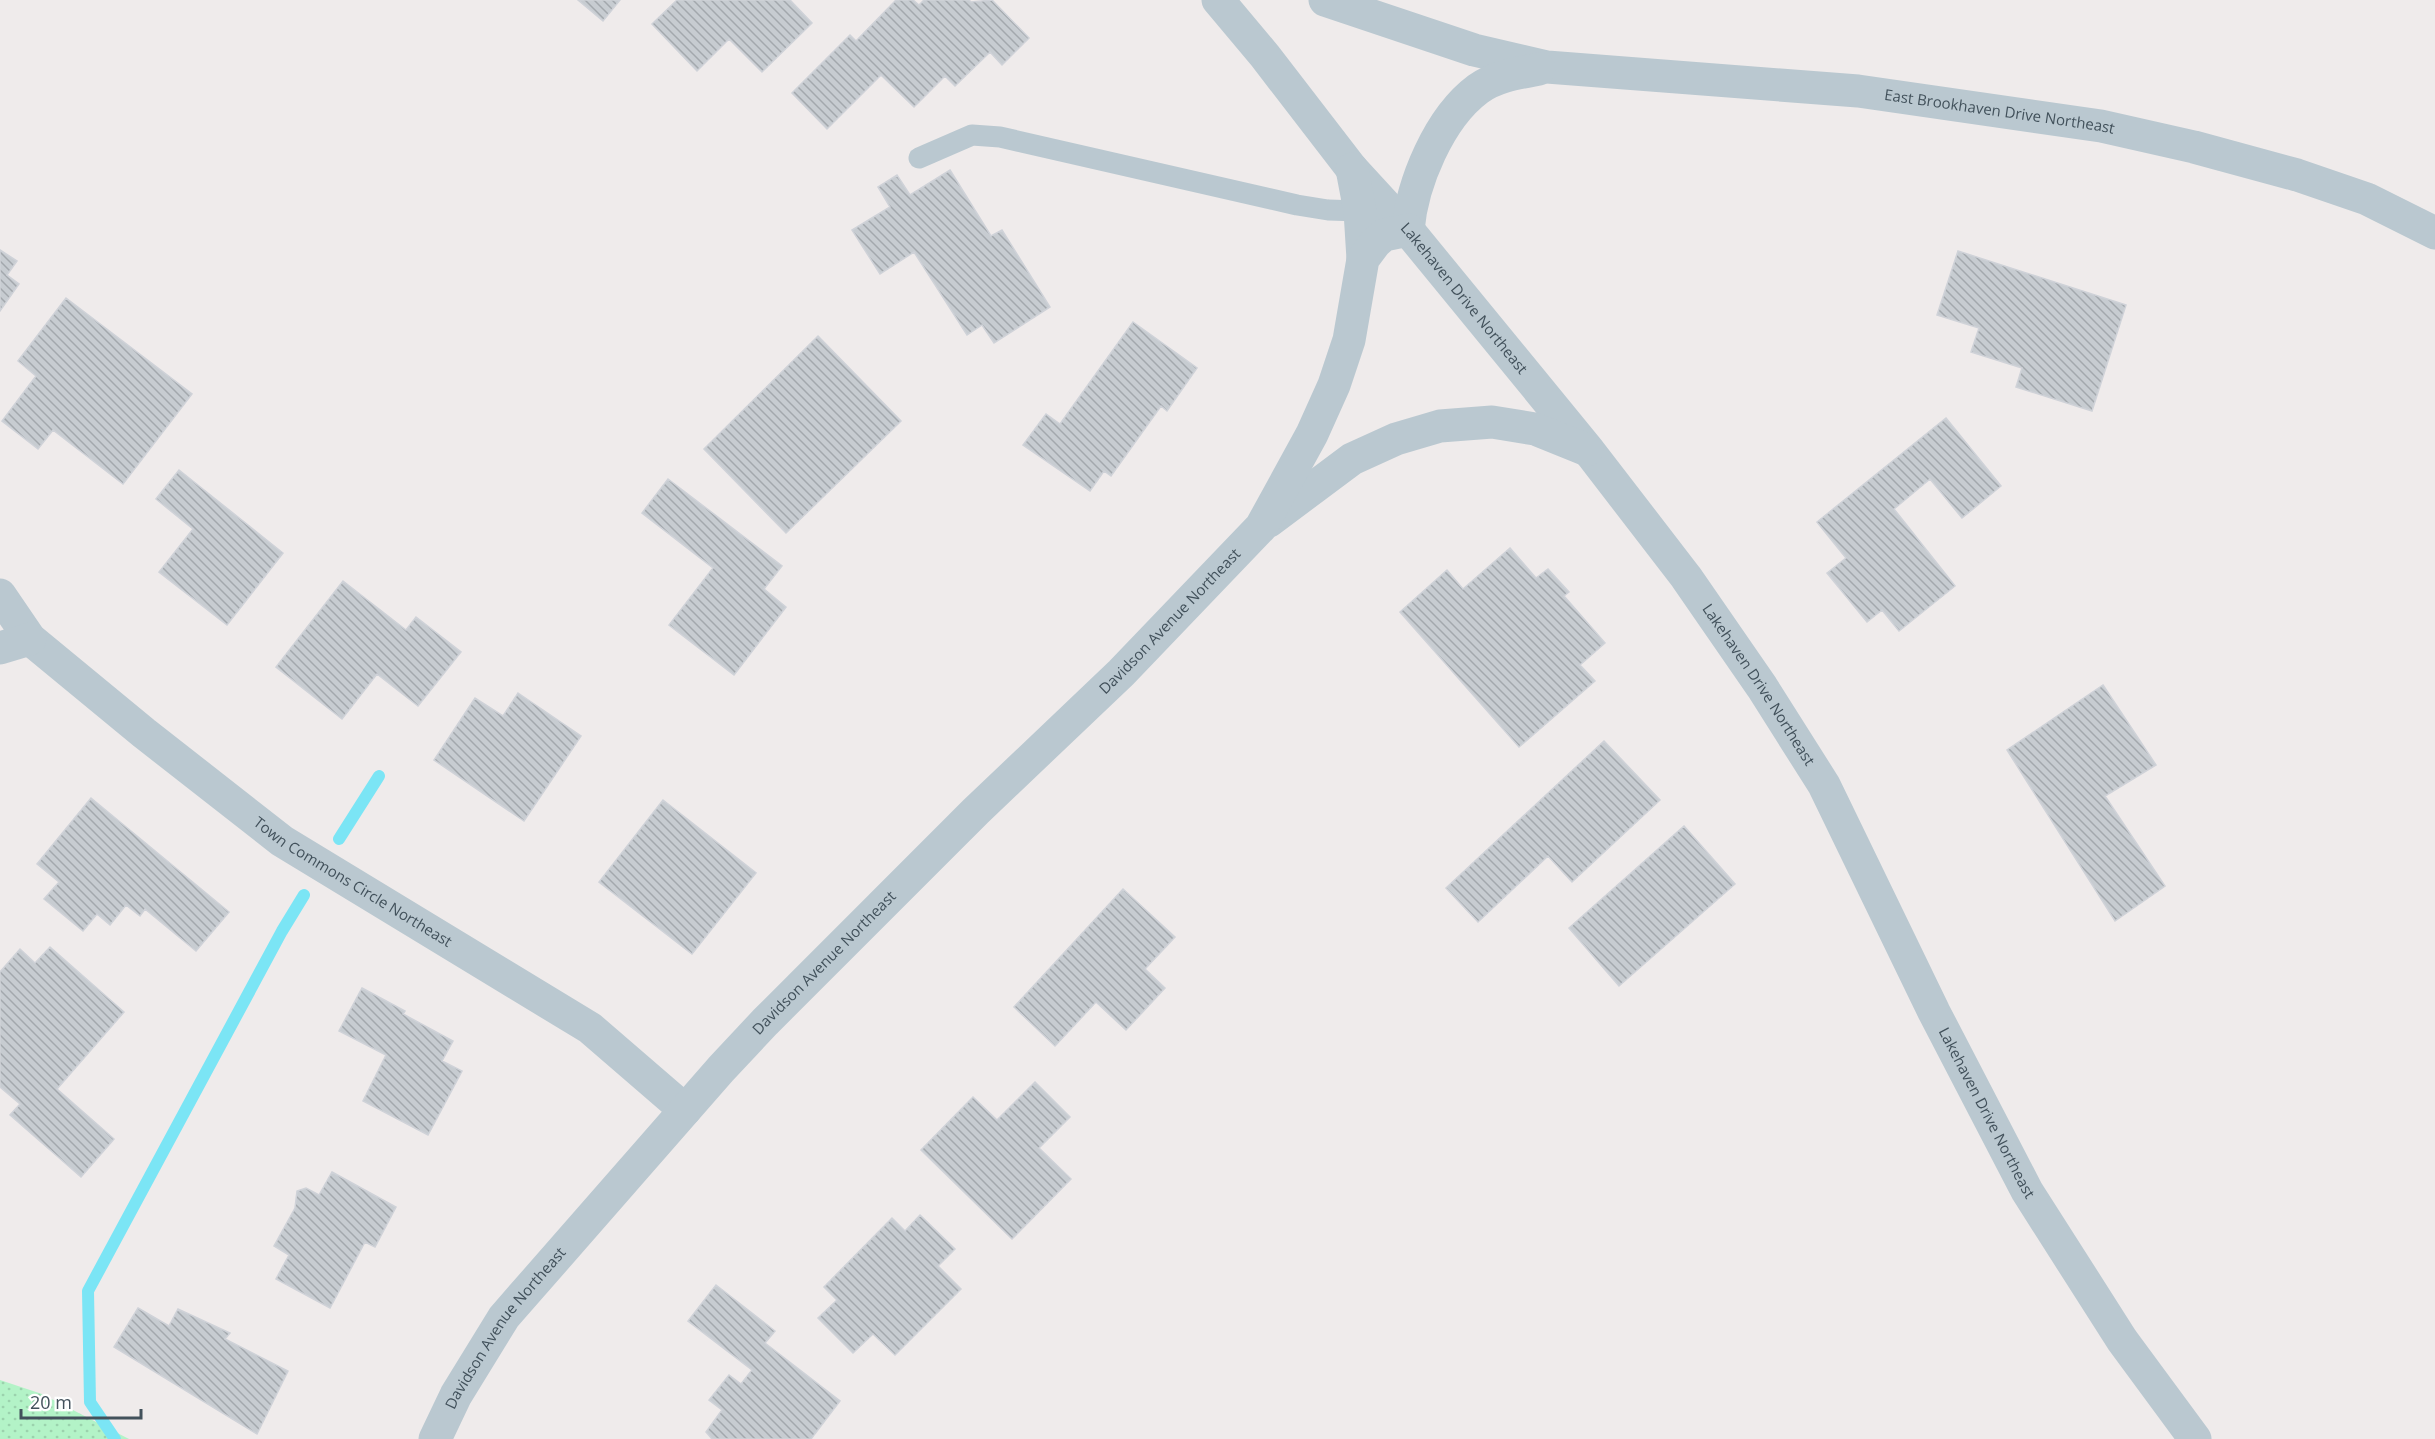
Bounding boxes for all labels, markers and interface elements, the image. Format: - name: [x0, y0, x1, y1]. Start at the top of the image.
- street label: East Brookhaven Drive Northeast: [1883, 84, 2117, 138]
- street label: Lakehaven Drive Northeast: [1397, 218, 1533, 378]
- street label: Davidson Avenue Northeast: [1094, 543, 1244, 698]
- street label: Lakehaven Drive Northeast: [1698, 599, 1820, 769]
- street label: Town Commons Circle Northeast: [250, 812, 456, 951]
- street label: Davidson Avenue Northeast: [747, 886, 900, 1038]
- street label: Lakehaven Drive Northeast: [1935, 1024, 2040, 1202]
- street label: Davidson Avenue Northeast: [440, 1242, 570, 1412]
- scale bar: [21, 1382, 141, 1420]
- text: 20 m: [30, 1390, 72, 1414]

